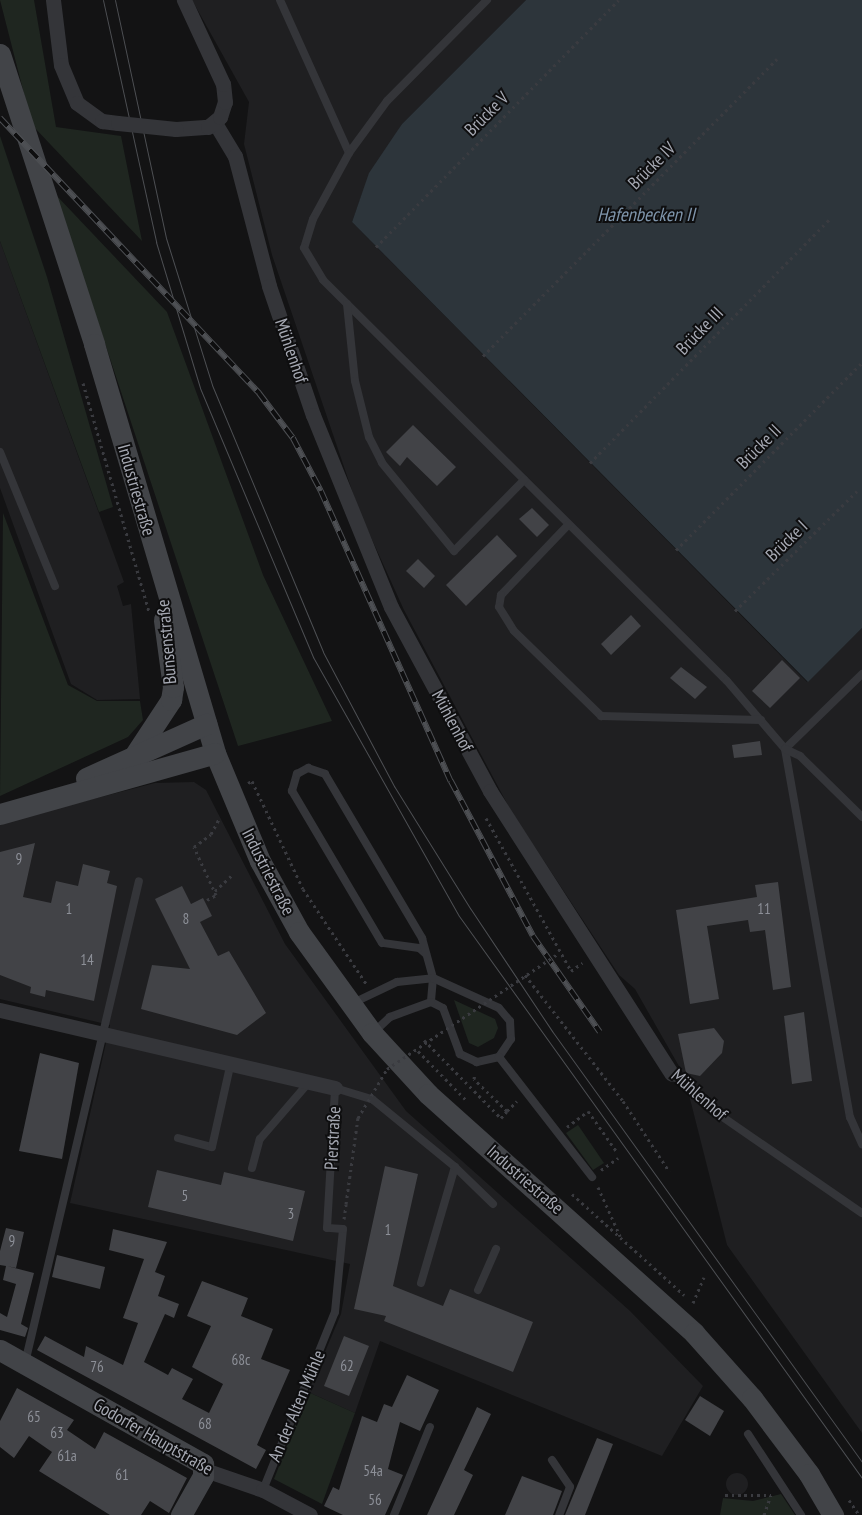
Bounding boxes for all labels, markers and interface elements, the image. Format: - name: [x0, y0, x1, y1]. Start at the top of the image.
- street label: Brücke V: [460, 87, 514, 141]
- street label: Brücke IV: [624, 138, 680, 194]
- water label: Hafenbecken II: [597, 204, 695, 226]
- street label: Brücke III: [672, 303, 728, 359]
- street label: Mühlenhof: [270, 316, 312, 386]
- street label: Brücke II: [732, 420, 786, 474]
- street label: Industriestraße: [113, 442, 159, 538]
- street label: Brücke I: [762, 516, 812, 566]
- street label: Bunsenstraße: [153, 599, 181, 685]
- street label: Mühlenhof: [427, 686, 477, 756]
- street label: Industriestraße: [237, 825, 299, 919]
- house number: 9: [16, 850, 22, 868]
- house number: 1: [66, 900, 72, 918]
- house number: 11: [757, 900, 771, 918]
- house number: 8: [183, 910, 189, 928]
- house number: 14: [80, 951, 94, 969]
- street label: Mühlenhof: [667, 1065, 731, 1125]
- street label: Pierstraße: [321, 1106, 345, 1170]
- street label: Industriestraße: [482, 1141, 568, 1219]
- house number: 5: [182, 1187, 188, 1205]
- house number: 3: [288, 1205, 294, 1223]
- house number: 1: [385, 1221, 391, 1239]
- house number: 9: [9, 1232, 15, 1250]
- street label: An der Alten Mühle: [264, 1347, 330, 1465]
- house number: 68c: [232, 1351, 250, 1369]
- house number: 62: [340, 1357, 354, 1375]
- house number: 76: [90, 1358, 104, 1376]
- street label: Godorfer Hauptstraße: [89, 1394, 217, 1480]
- house number: 65: [27, 1408, 41, 1426]
- house number: 68: [198, 1415, 212, 1433]
- house number: 63: [50, 1424, 64, 1442]
- house number: 61a: [57, 1447, 77, 1465]
- house number: 54a: [363, 1462, 383, 1480]
- house number: 61: [115, 1466, 129, 1484]
- house number: 56: [368, 1491, 382, 1509]

